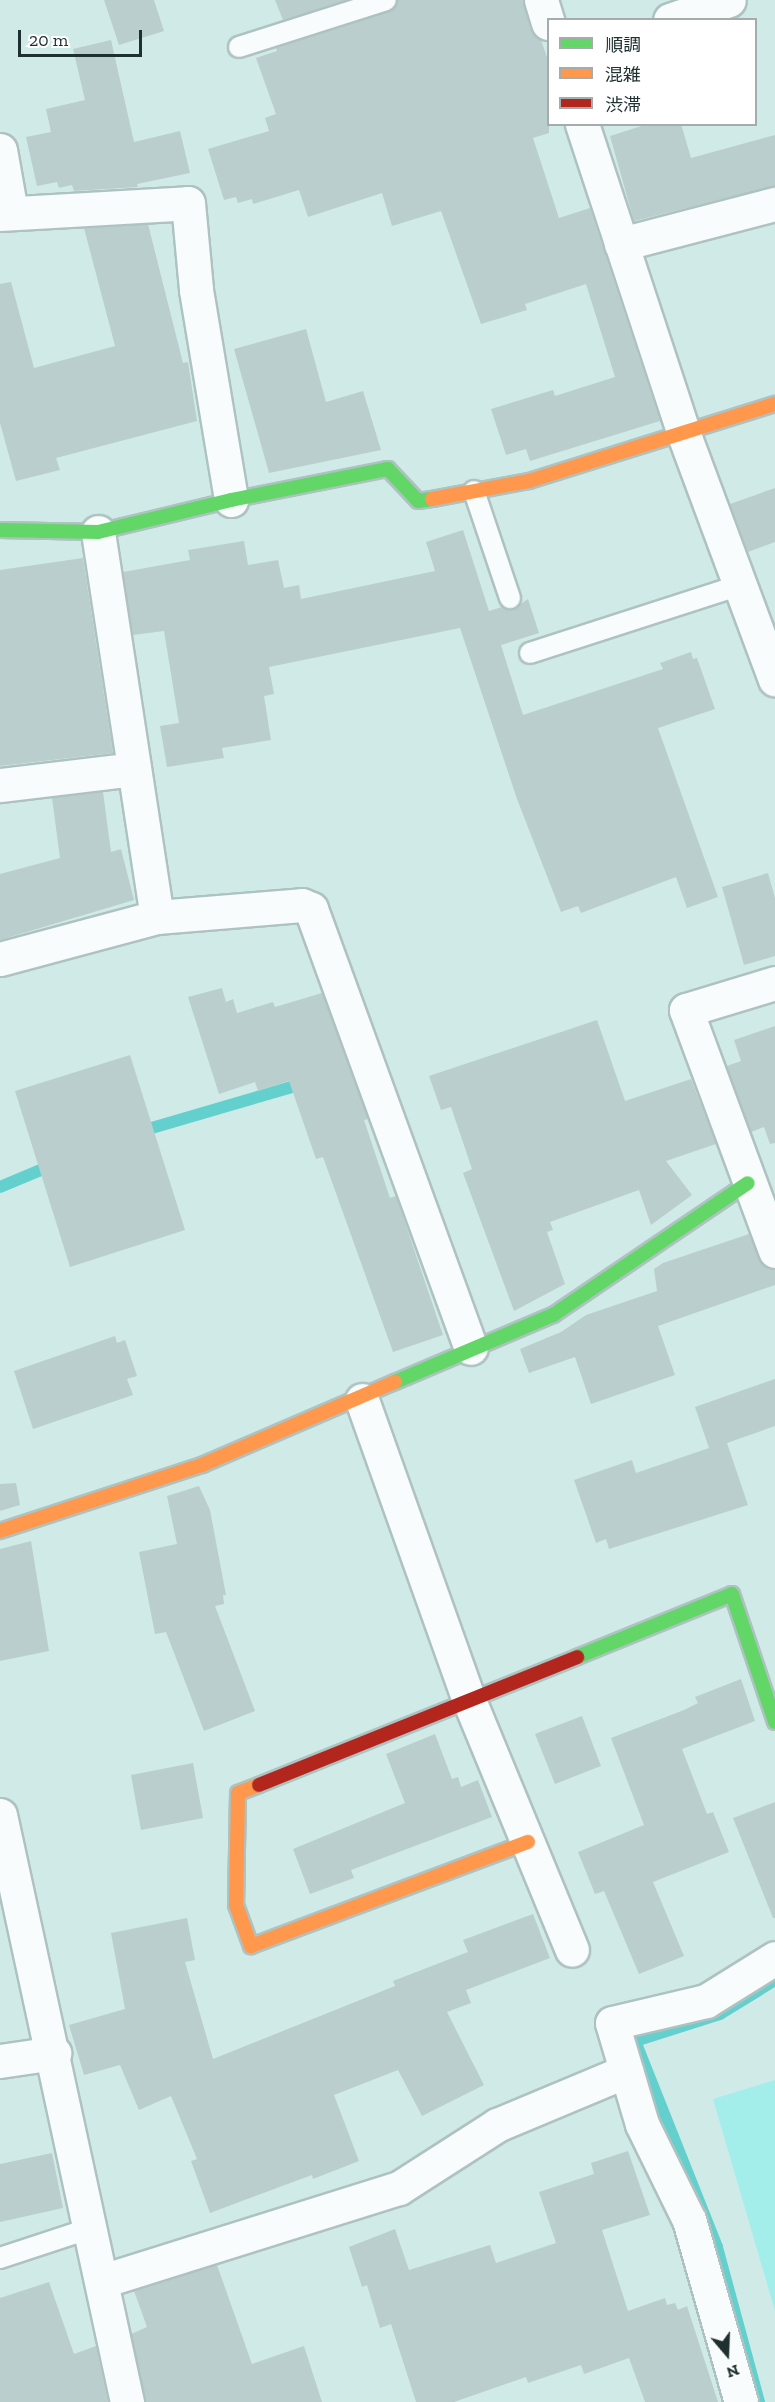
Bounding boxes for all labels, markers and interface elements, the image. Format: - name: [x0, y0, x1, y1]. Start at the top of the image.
- scale bar: [21, 18, 146, 56]
- legend: [547, 18, 757, 126]
- text: 20 m: [29, 29, 68, 51]
- text: 順調: [605, 34, 641, 56]
- text: 混雑: [605, 64, 641, 86]
- text: 渋滞: [605, 94, 641, 116]
- north arrow: [697, 2324, 757, 2384]
- text: N: [724, 2361, 742, 2382]

